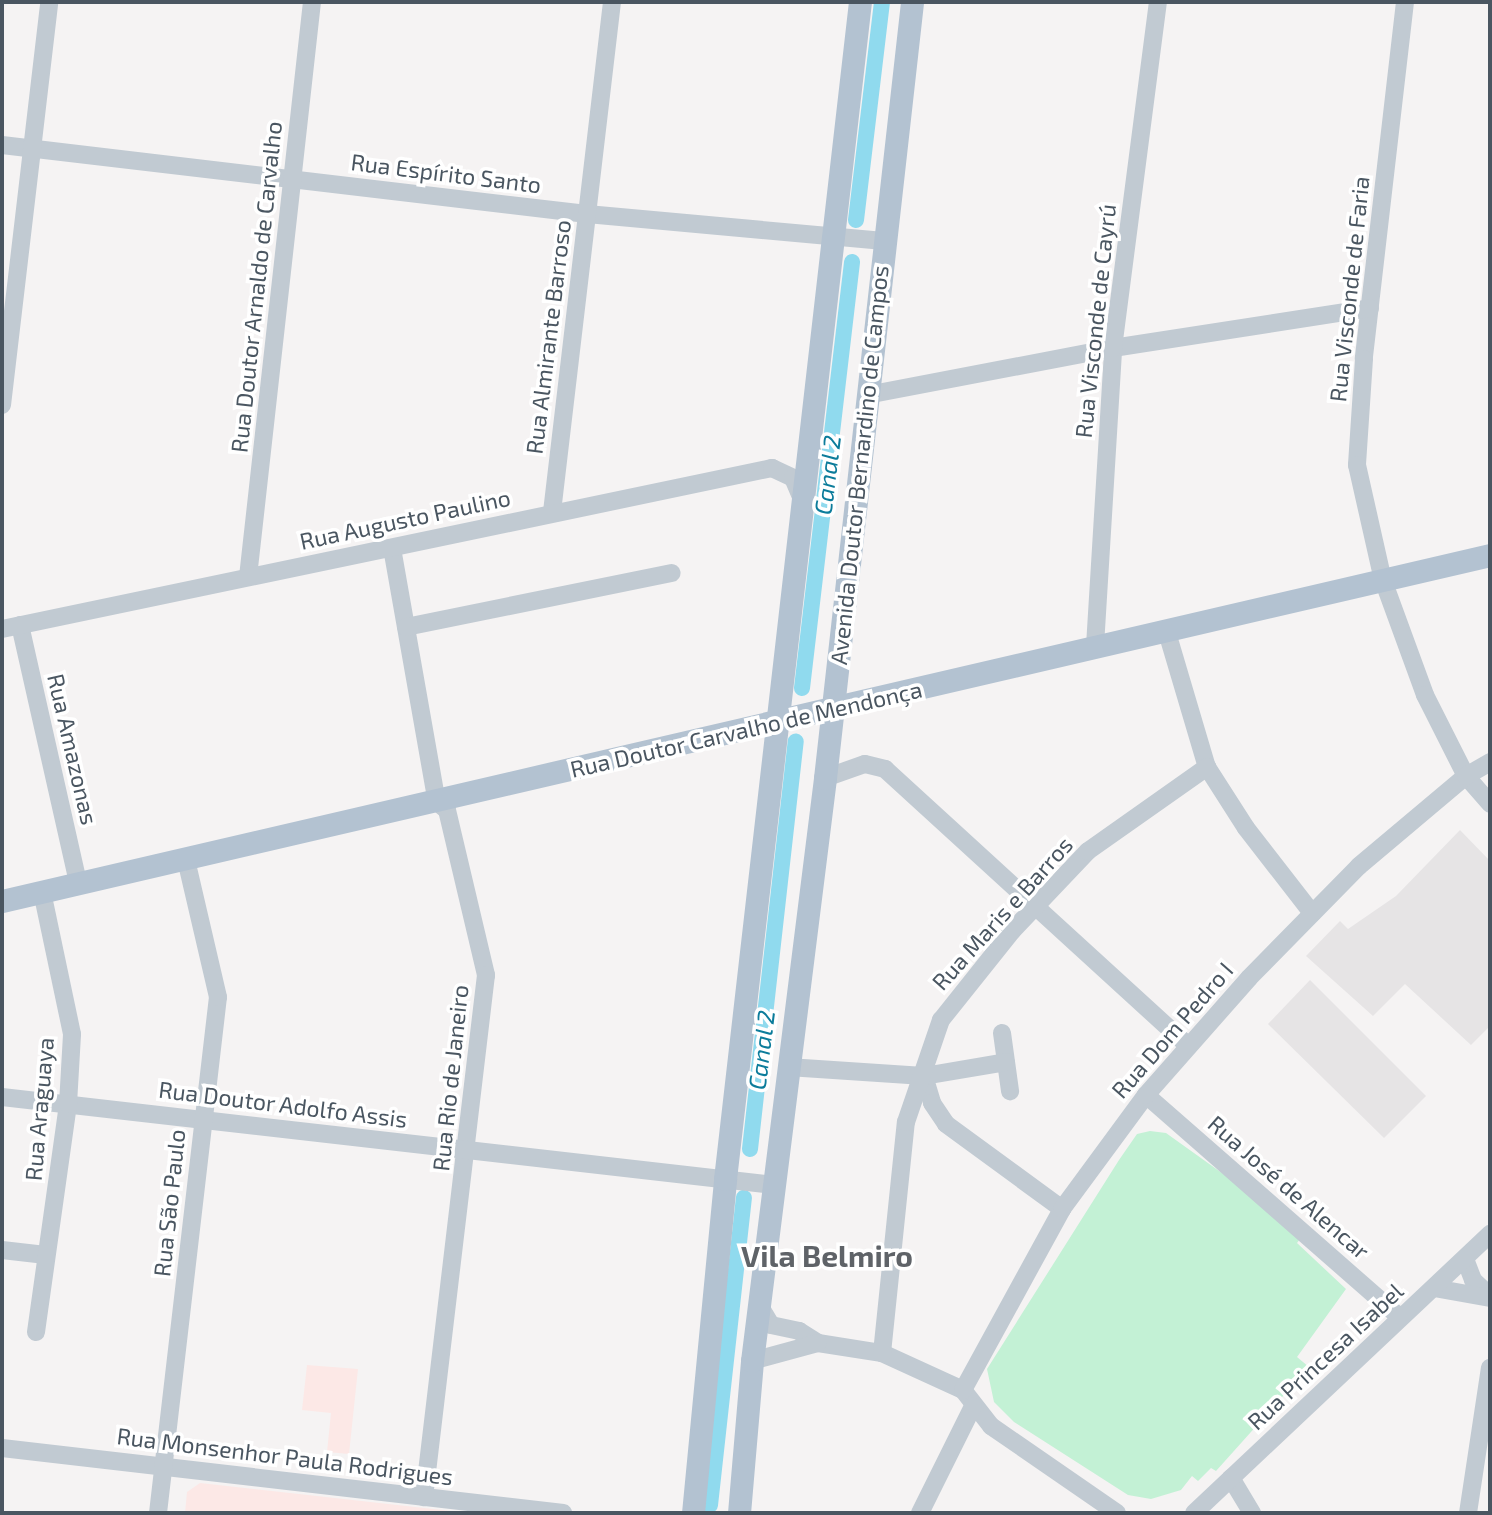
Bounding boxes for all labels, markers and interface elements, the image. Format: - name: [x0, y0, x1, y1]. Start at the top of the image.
- street label: Rua Doutor Arnaldo de Carvalho: [225, 119, 287, 455]
- street label: Rua Espírito Santo: [349, 148, 543, 198]
- street label: Rua Visconde de Faria: [1323, 175, 1375, 403]
- street label: Rua Visconde de Cayrú: [1069, 202, 1121, 440]
- street label: Rua Almirante Barroso: [520, 218, 576, 456]
- street label: Avenida Doutor Bernardino de Campos: [824, 264, 894, 666]
- water label: Canal 2: [808, 433, 846, 517]
- street label: Rua Augusto Paulino: [297, 483, 513, 555]
- street label: Rua Amazonas: [42, 671, 104, 827]
- street label: Rua Doutor Carvalho de Mendonça: [567, 675, 925, 783]
- street label: Rua Maris e Barros: [926, 831, 1078, 995]
- street label: Rua Dom Pedro I: [1106, 956, 1238, 1104]
- street label: Rua Rio de Janeiro: [426, 983, 474, 1173]
- water label: Canal 2: [742, 1008, 780, 1092]
- street label: Rua Araguaya: [19, 1036, 59, 1182]
- street label: Rua Doutor Adolfo Assis: [156, 1075, 410, 1133]
- street label: Rua José de Alencar: [1202, 1109, 1376, 1265]
- street label: Rua São Paulo: [148, 1128, 190, 1278]
- district label: Vila Belmiro: [741, 1237, 913, 1273]
- street label: Rua Princesa Isabel: [1242, 1277, 1408, 1435]
- street label: Rua Monsenhor Paula Rodrigues: [115, 1422, 455, 1490]

